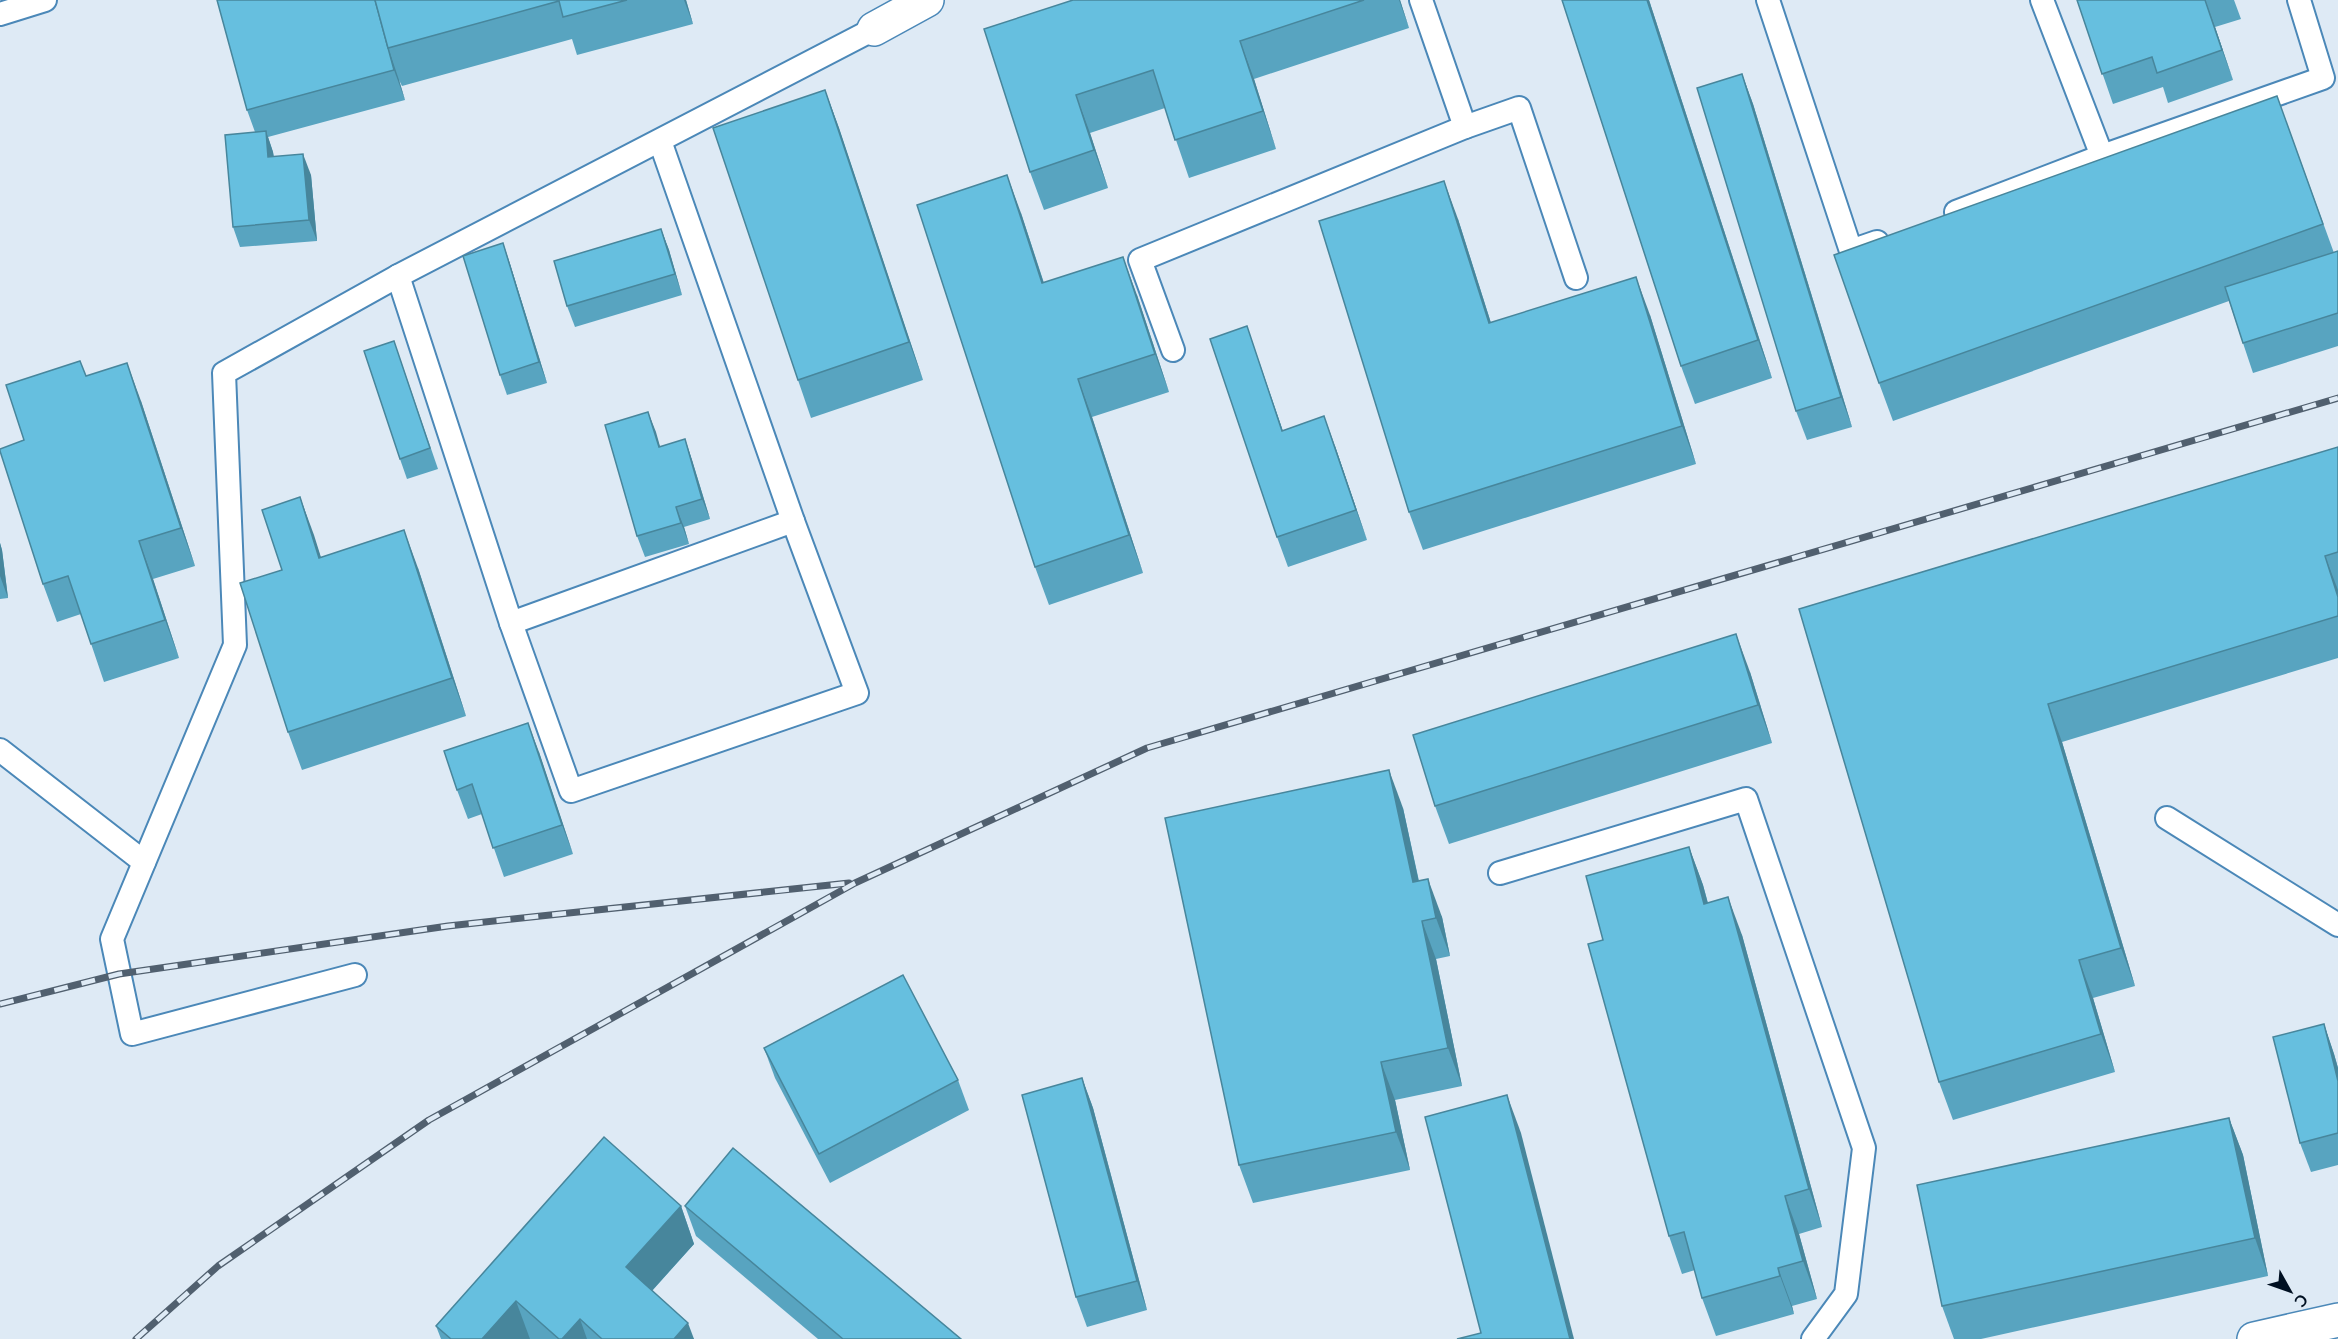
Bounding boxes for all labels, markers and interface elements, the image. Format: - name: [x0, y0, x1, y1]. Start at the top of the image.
- north arrow: [2260, 1261, 2320, 1321]
- text: С: [2291, 1291, 2313, 1311]

